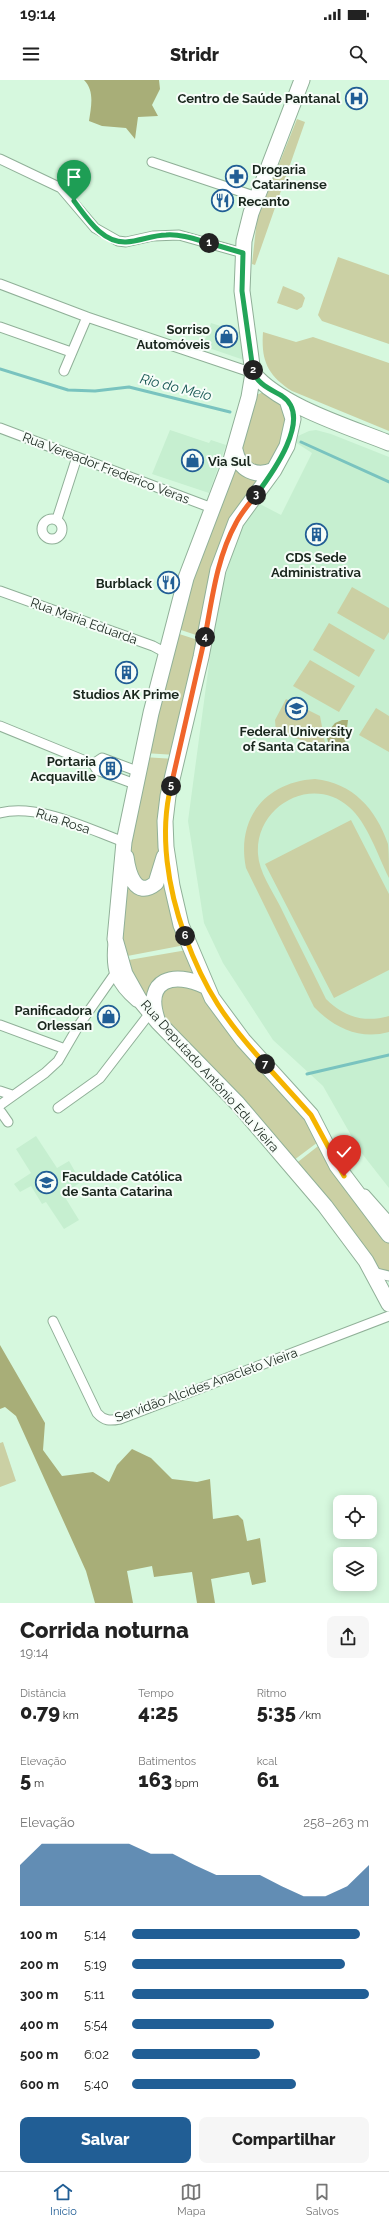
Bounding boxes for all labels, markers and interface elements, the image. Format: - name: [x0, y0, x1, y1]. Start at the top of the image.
- text: 19:14: [20, 5, 56, 23]
- icon: menu: [20, 43, 42, 65]
- icon: search: [347, 43, 369, 65]
- text: Stridr: [170, 44, 219, 65]
- hospital icon: Centro de Saúde Pantanal: [343, 85, 369, 111]
- place label: Centro de Saúde Pantanal: [177, 91, 341, 106]
- pin: [57, 160, 91, 201]
- place label: Drogaria Catarinense: [252, 162, 327, 192]
- pharmacy icon: Drogaria Catarinense: [223, 163, 249, 189]
- icon: arrive: [63, 166, 85, 188]
- restaurant icon: Recanto: [210, 188, 236, 214]
- place label: Recanto: [238, 194, 290, 209]
- pin: 1: [199, 233, 219, 253]
- text: 1: [206, 236, 212, 249]
- place label: Sorriso Automóveis: [136, 322, 211, 352]
- shop icon: Sorriso Automóveis: [213, 323, 239, 349]
- pin: 2: [243, 360, 263, 380]
- text: 2: [250, 363, 256, 376]
- water label: Rio do Meio: [139, 370, 213, 404]
- street label: Rua Vereador Frederico Veras: [20, 429, 192, 507]
- shop icon: Via Sul: [180, 448, 206, 474]
- place label: Via Sul: [208, 454, 252, 469]
- pin: 3: [246, 485, 266, 505]
- text: 3: [253, 488, 259, 501]
- building icon: CDS Sede Administrativa: [303, 522, 329, 548]
- place label: CDS Sede Administrativa: [271, 550, 362, 580]
- restaurant icon: Burblack: [155, 570, 181, 596]
- place label: Burblack: [96, 576, 153, 591]
- street label: Rua Maria Eduarda: [28, 595, 140, 647]
- pin: 4: [195, 627, 215, 647]
- text: 4: [202, 630, 208, 643]
- building icon: Studios AK Prime: [113, 659, 139, 685]
- place label: Studios AK Prime: [73, 687, 179, 702]
- school or university icon: Federal University of Santa Catarina: [283, 696, 309, 722]
- place label: Federal University of Santa Catarina: [240, 724, 352, 754]
- place label: Portaria Acquaville: [30, 754, 97, 784]
- building icon: Portaria Acquaville: [98, 755, 124, 781]
- pin: 5: [161, 776, 181, 796]
- text: 5: [168, 779, 174, 792]
- street label: Rua Rosa: [34, 805, 92, 837]
- pin: 6: [175, 926, 195, 946]
- text: 6: [182, 929, 188, 942]
- street label: Rua Deputado Antônio Edu Vieira: [138, 997, 282, 1155]
- place label: Panificadora Orlessan: [14, 1003, 93, 1033]
- shop icon: Panificadora Orlessan: [95, 1004, 121, 1030]
- pin: 7: [255, 1054, 275, 1074]
- text: 7: [262, 1057, 268, 1070]
- pin: [327, 1135, 361, 1176]
- icon: check: [333, 1141, 355, 1163]
- place label: Faculdade Católica de Santa Catarina: [62, 1169, 183, 1199]
- school or university icon: Faculdade Católica de Santa Catarina: [34, 1170, 60, 1196]
- street label: Servidão Alcides Anacleto Vieira: [113, 1345, 299, 1425]
- map controls: [333, 1495, 377, 1591]
- button: locate: [333, 1495, 377, 1539]
- button: layers: [333, 1547, 377, 1591]
- button: share: [327, 1616, 369, 1658]
- text: Corrida noturna: [20, 1617, 189, 1643]
- text: 19:14: [20, 1645, 48, 1660]
- text: Distância: [20, 1687, 66, 1700]
- text: Tempo: [138, 1687, 174, 1700]
- text: Ritmo: [257, 1687, 287, 1700]
- text: 0.79: [20, 1700, 60, 1724]
- text: 4:25: [138, 1700, 178, 1724]
- text: 5:35: [257, 1700, 296, 1724]
- text: km: [60, 1709, 79, 1722]
- text: /km: [296, 1709, 321, 1722]
- text: Elevação: [20, 1755, 66, 1768]
- text: Batimentos: [138, 1755, 196, 1768]
- text: kcal: [257, 1755, 277, 1768]
- text: 5: [20, 1768, 31, 1792]
- text: 163: [138, 1768, 172, 1792]
- text: 61: [257, 1768, 279, 1792]
- text: m: [31, 1777, 44, 1790]
- text: bpm: [172, 1777, 199, 1790]
- text: Elevação: [20, 1815, 75, 1830]
- text: 258–263 m: [303, 1815, 369, 1830]
- text: 100 m: [20, 1927, 58, 1942]
- text: 5:14: [84, 1927, 106, 1942]
- text: 200 m: [20, 1957, 59, 1972]
- text: 5:19: [84, 1957, 107, 1972]
- text: 300 m: [20, 1987, 58, 2002]
- text: 5:11: [84, 1987, 105, 2002]
- text: 400 m: [20, 2017, 59, 2032]
- text: 5:54: [84, 2017, 108, 2032]
- text: 500 m: [20, 2047, 58, 2062]
- text: 6:02: [84, 2047, 109, 2062]
- text: 600 m: [20, 2077, 59, 2092]
- text: 5:40: [84, 2077, 109, 2092]
- button: Salvar: [20, 2117, 191, 2163]
- button: Compartilhar: [199, 2117, 369, 2163]
- tab: Início: [50, 2181, 77, 2218]
- tab: Mapa: [177, 2181, 205, 2218]
- tab: Salvos: [306, 2181, 339, 2218]

